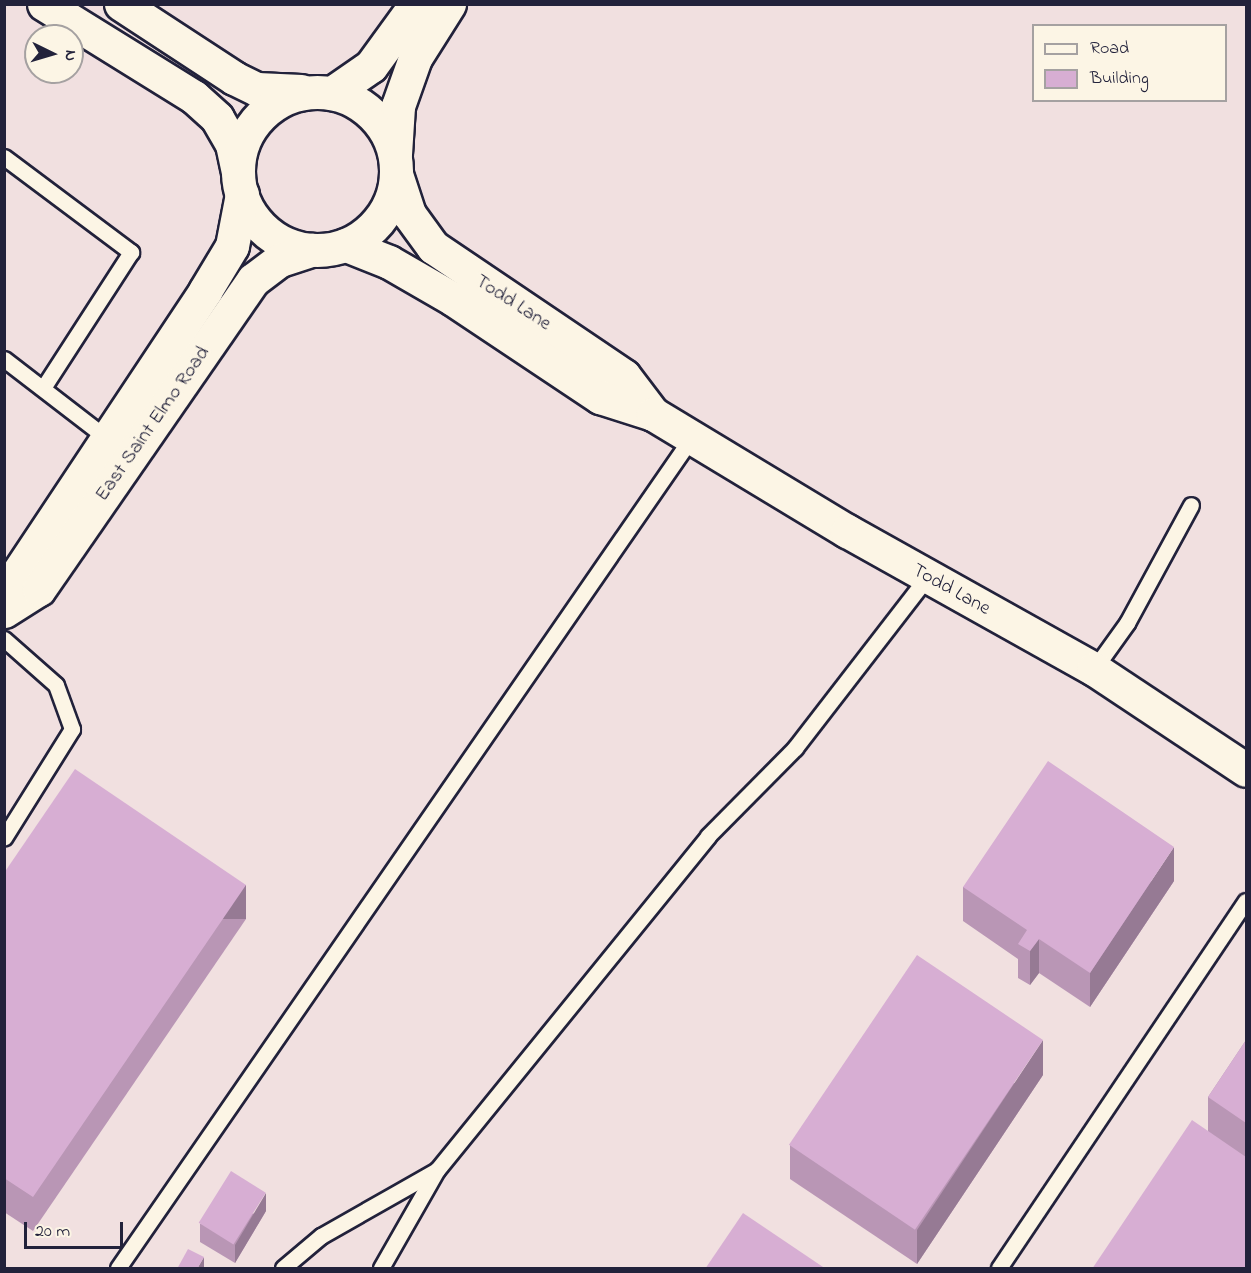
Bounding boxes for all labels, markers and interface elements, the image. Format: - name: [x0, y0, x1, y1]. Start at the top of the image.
- north arrow: [24, 24, 84, 84]
- legend: [1032, 24, 1227, 102]
- text: Road: [1090, 36, 1129, 62]
- text: N: [58, 49, 82, 62]
- text: Building: [1090, 66, 1149, 92]
- street label: Todd Lane: [471, 270, 555, 336]
- street label: East Saint Elmo Road: [91, 342, 215, 506]
- street label: Todd Lane: [908, 559, 994, 621]
- scale bar: [27, 1210, 126, 1248]
- text: 20 m: [35, 1219, 70, 1245]

